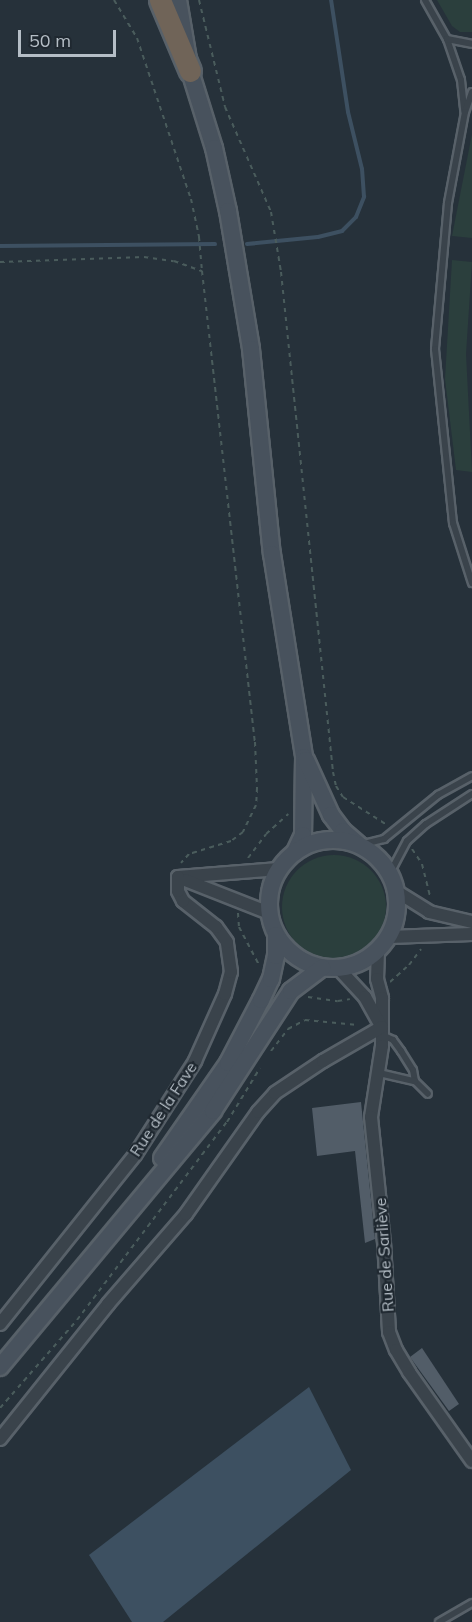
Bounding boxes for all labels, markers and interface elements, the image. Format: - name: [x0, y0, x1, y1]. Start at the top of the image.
- scale bar: [21, 18, 118, 56]
- text: 50 m: [29, 29, 71, 52]
- street label: Rue de la Fave: [125, 1058, 201, 1160]
- street label: Rue de Sarliève: [370, 1197, 398, 1313]

